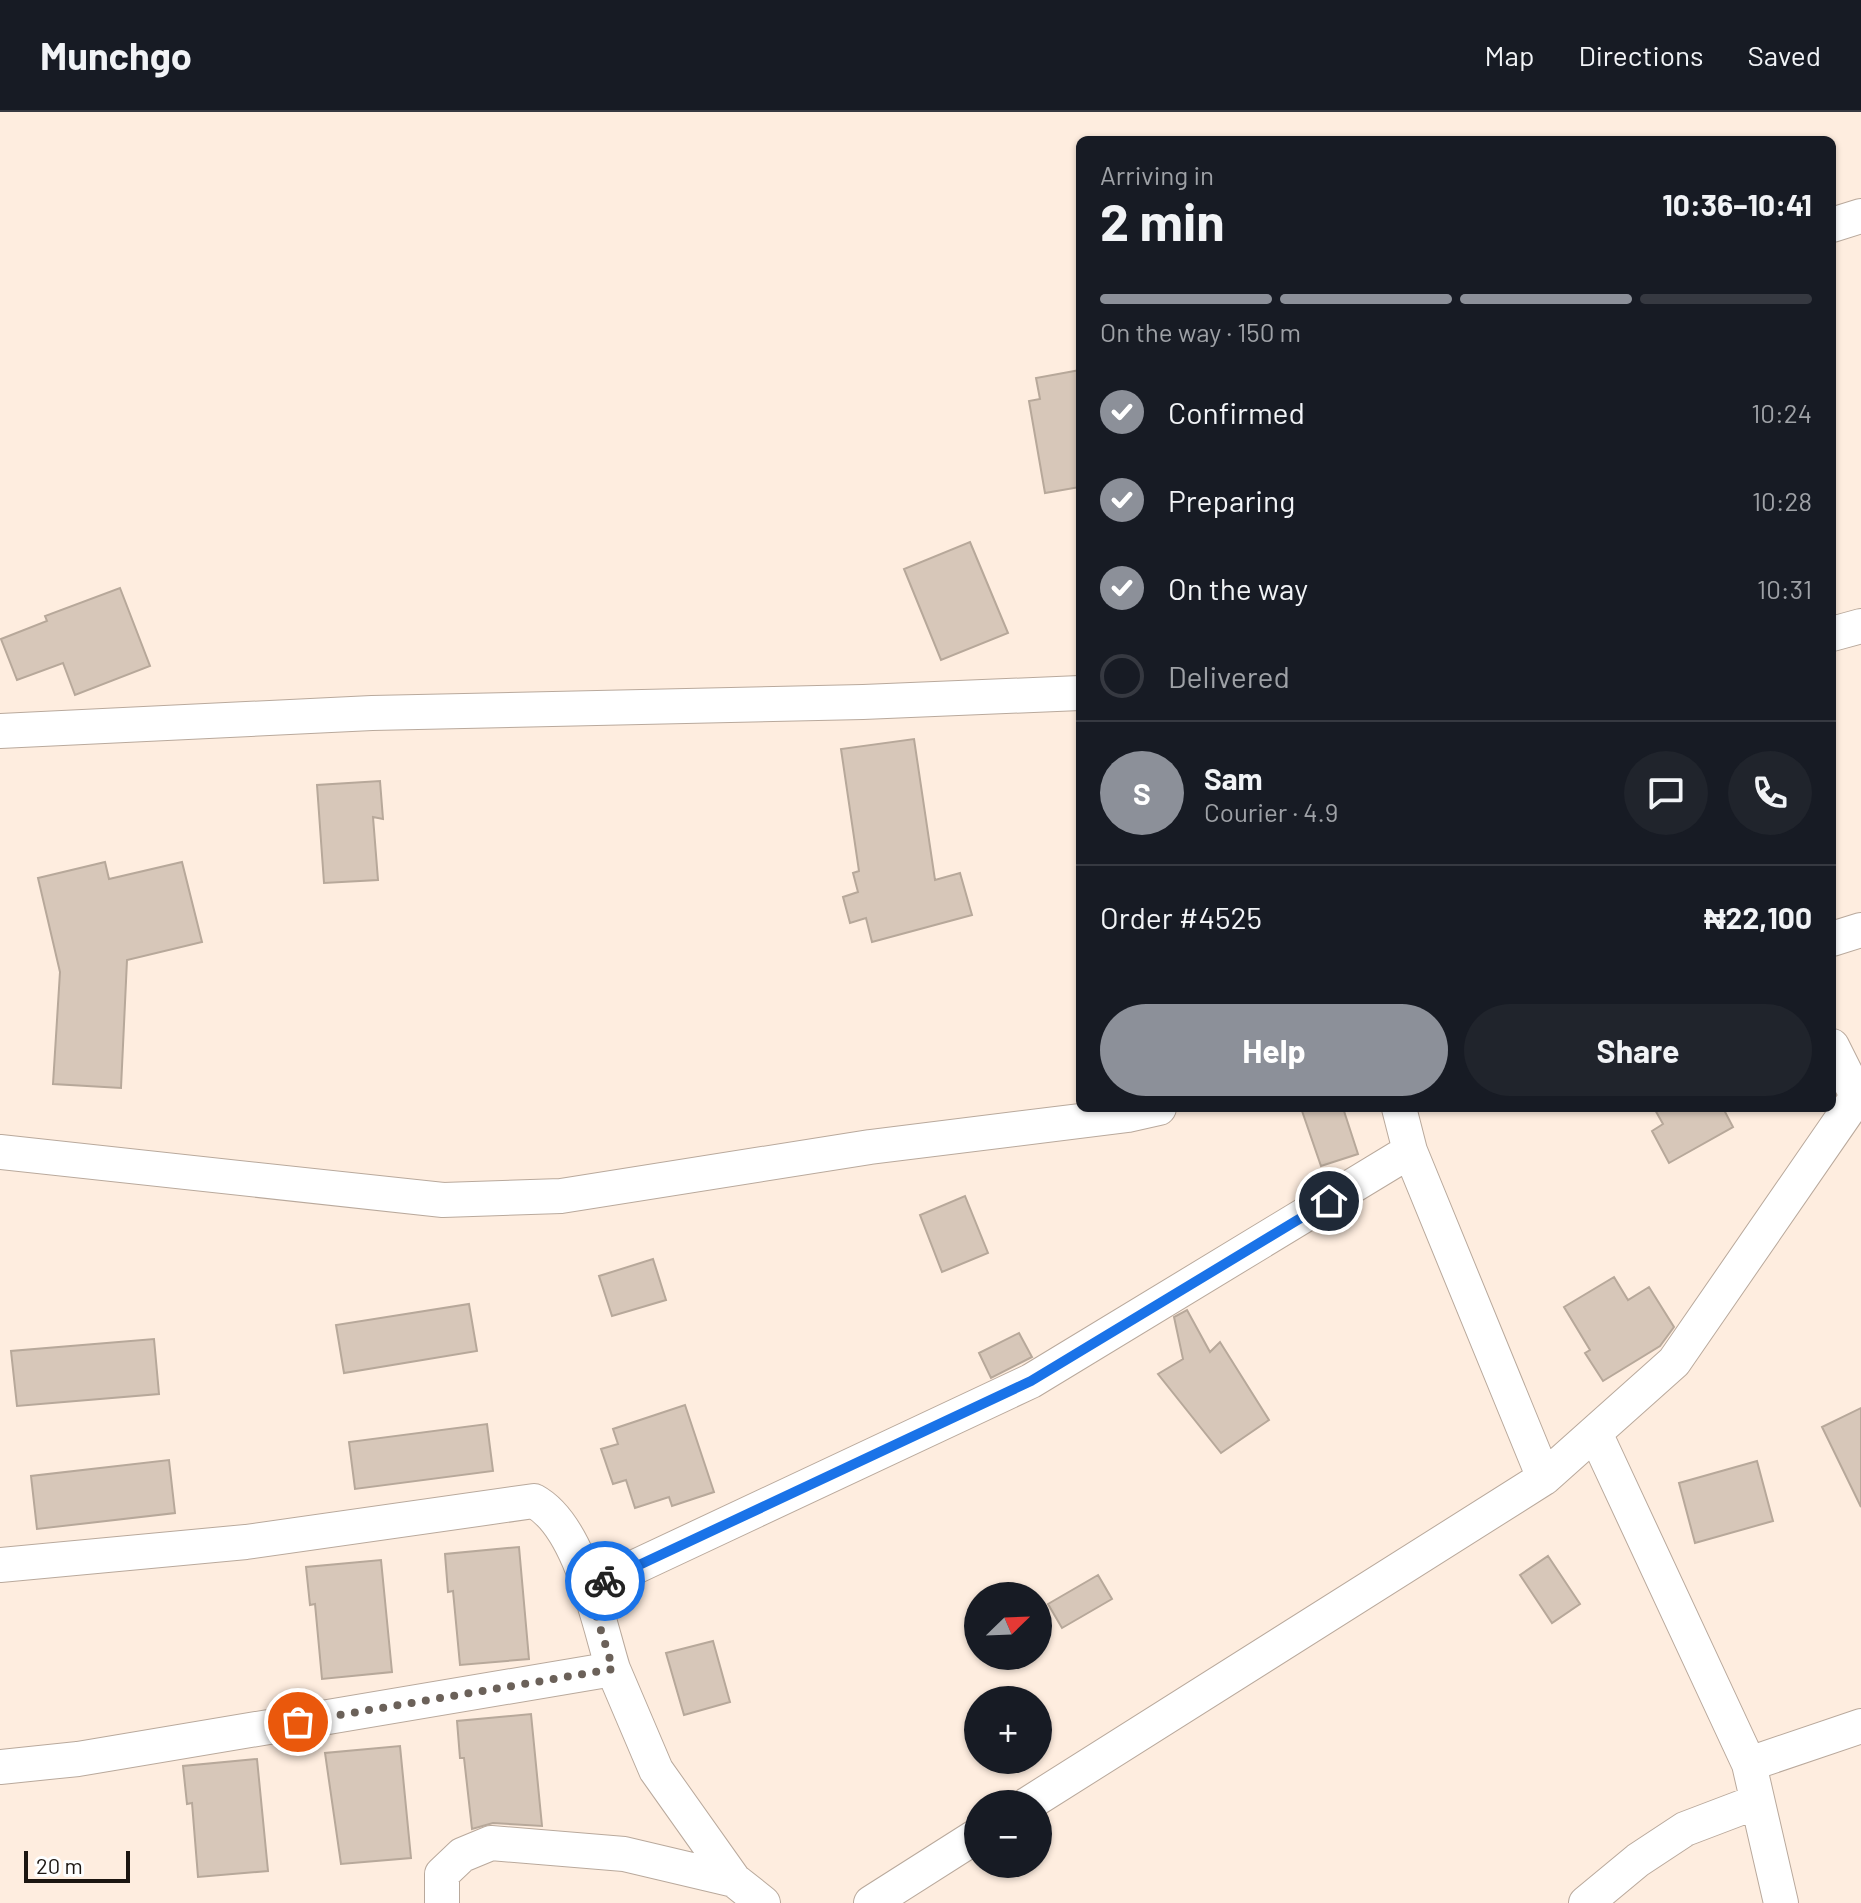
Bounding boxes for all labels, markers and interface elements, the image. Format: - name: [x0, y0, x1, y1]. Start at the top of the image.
- text: Munchgo: [40, 32, 192, 78]
- text: Map: [1485, 38, 1534, 72]
- text: Directions: [1578, 38, 1704, 72]
- text: Saved: [1748, 38, 1821, 72]
- text: Arriving in: [1100, 159, 1214, 190]
- text: 10:36–10:41: [1662, 186, 1812, 222]
- text: 2 min: [1100, 189, 1225, 251]
- text: On the way · 150 m: [1100, 316, 1301, 347]
- icon: check: [1100, 390, 1144, 434]
- text: Confirmed: [1168, 394, 1305, 430]
- text: 10:24: [1751, 397, 1812, 428]
- icon: check: [1100, 478, 1144, 522]
- text: Preparing: [1168, 482, 1295, 518]
- text: 10:28: [1752, 485, 1812, 516]
- icon: check: [1100, 566, 1144, 610]
- text: On the way: [1168, 570, 1308, 606]
- text: 10:31: [1757, 573, 1812, 604]
- text: Delivered: [1168, 658, 1290, 694]
- button: chat: [1624, 751, 1708, 835]
- button: phone: [1728, 751, 1812, 835]
- text: Sam: [1204, 760, 1263, 796]
- text: S: [1133, 775, 1151, 811]
- text: Courier · 4.9: [1204, 796, 1338, 827]
- text: Order #4525: [1100, 899, 1262, 935]
- text: ₦22,100: [1704, 899, 1812, 935]
- button: Help: [1100, 1004, 1448, 1096]
- button: Share: [1464, 1004, 1812, 1096]
- pin: [1295, 1167, 1363, 1235]
- icon: home: [1307, 1179, 1351, 1223]
- courier: [565, 1541, 645, 1621]
- icon: bike: [583, 1559, 627, 1603]
- north arrow: [964, 1582, 1052, 1670]
- map controls: [964, 1582, 1052, 1878]
- button: +: [964, 1686, 1052, 1774]
- pin: [264, 1688, 332, 1756]
- icon: bag: [276, 1700, 320, 1744]
- button: −: [964, 1790, 1052, 1878]
- scale bar: [24, 1847, 130, 1883]
- text: 20 m: [36, 1852, 83, 1878]

